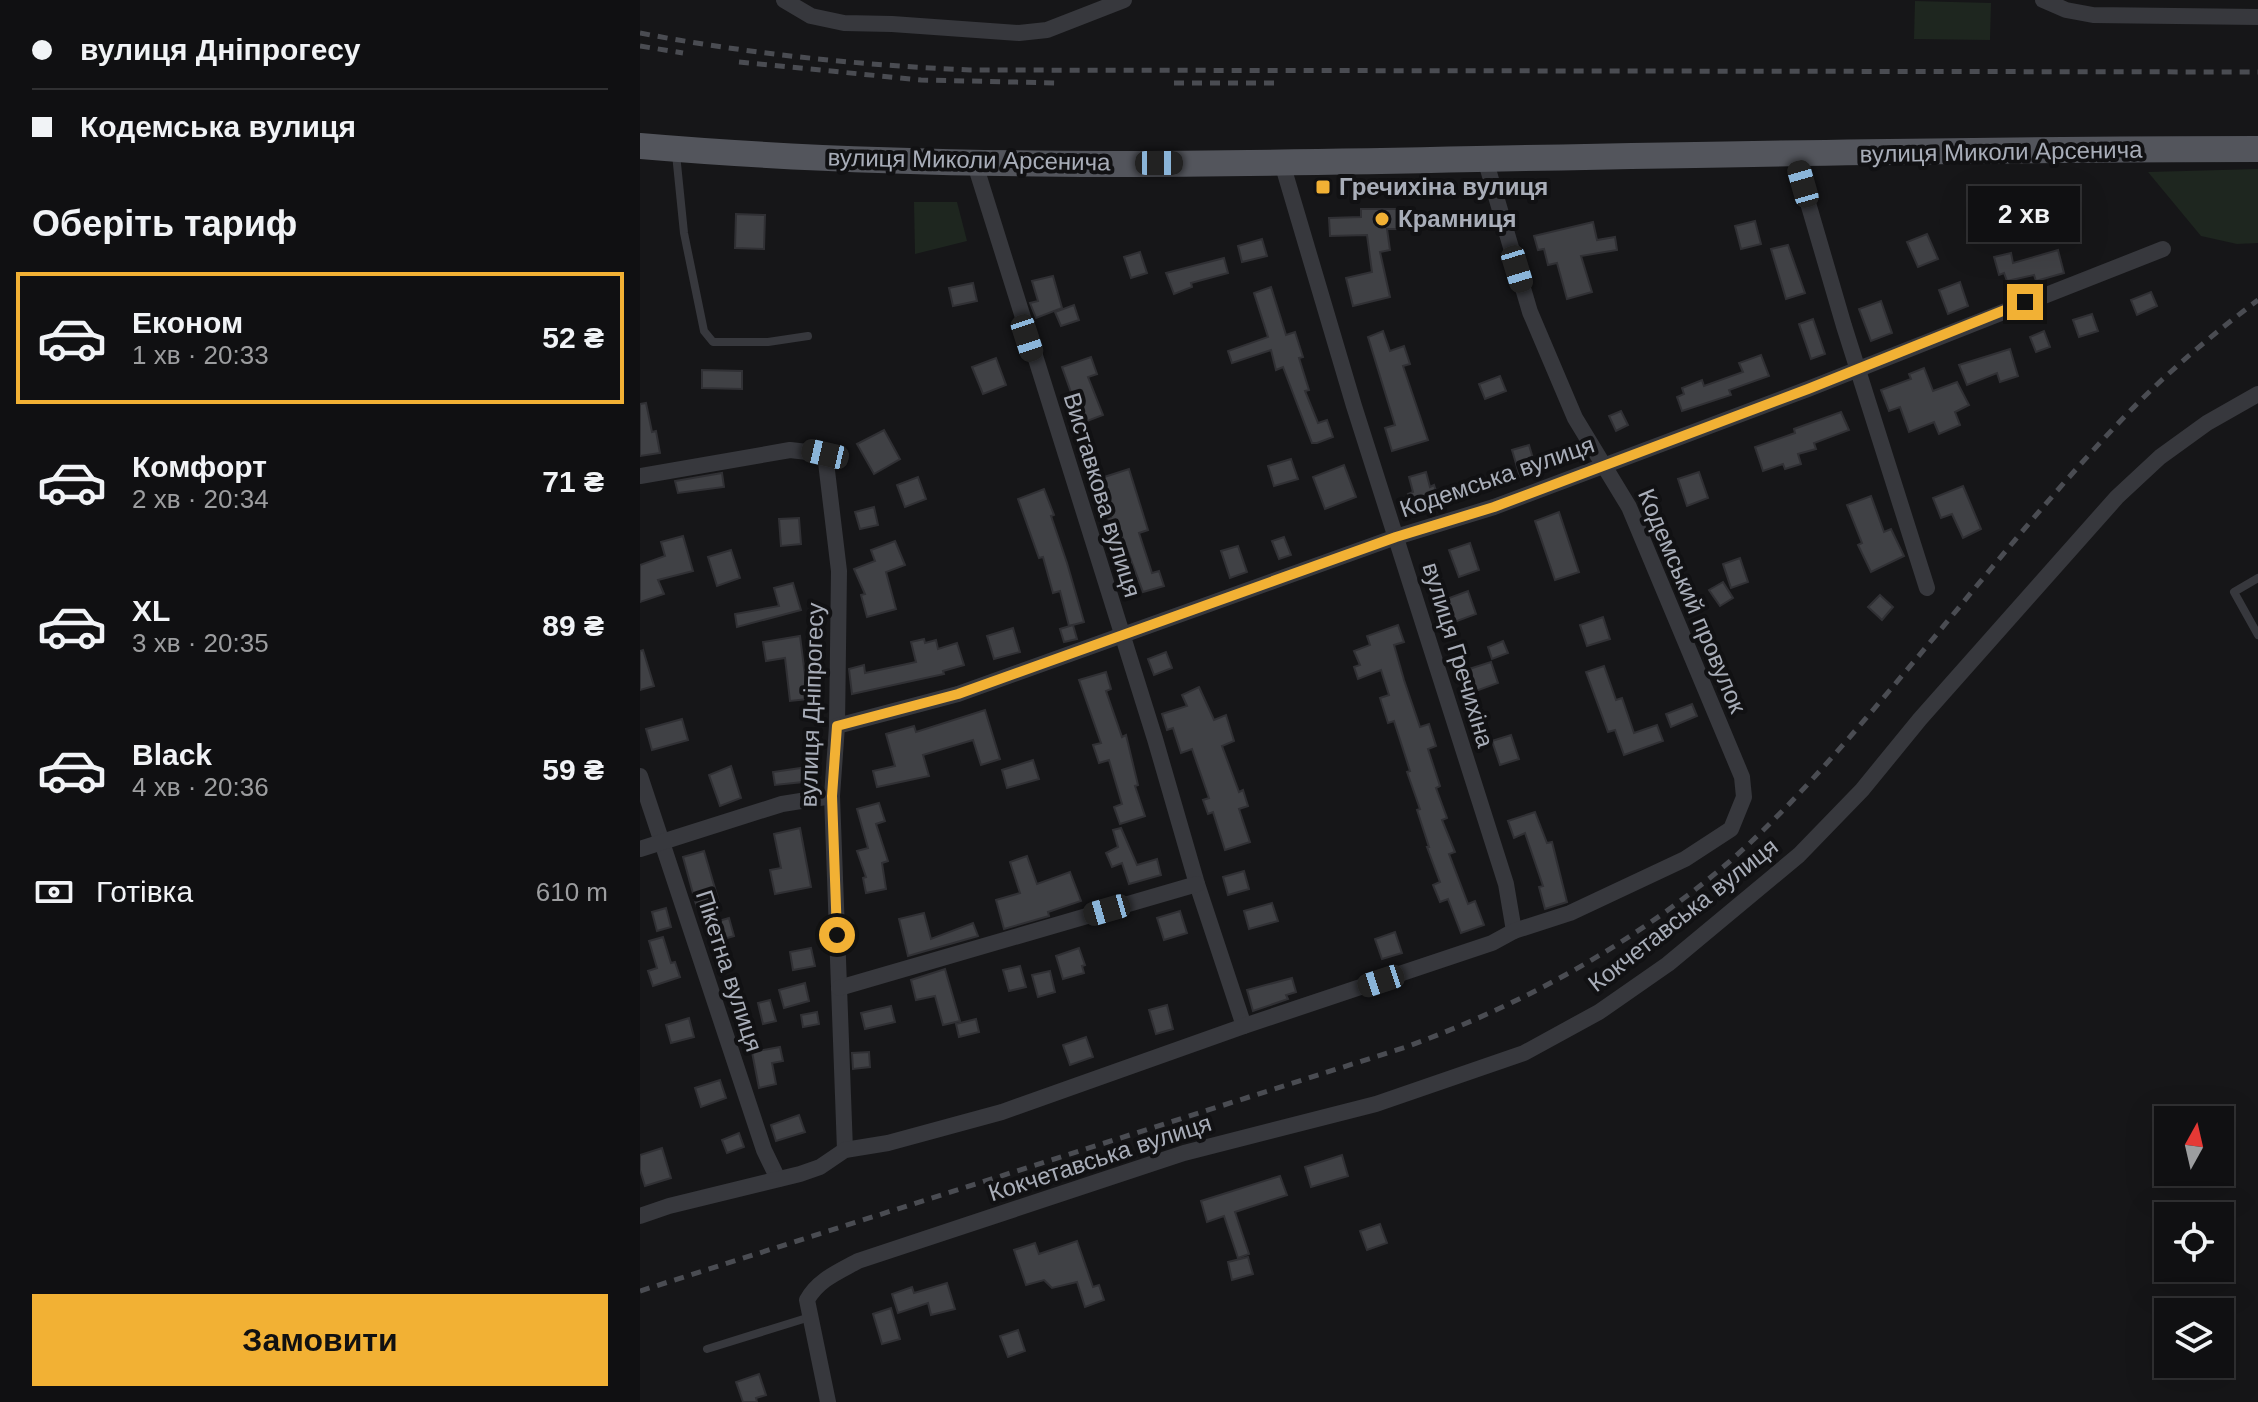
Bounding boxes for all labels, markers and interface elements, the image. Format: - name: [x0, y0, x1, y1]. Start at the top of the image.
- text: вулиця Дніпрогесу: [80, 33, 361, 66]
- text: Кодемська вулиця: [80, 110, 356, 143]
- street label: вулиця Миколи Арсенича: [1859, 136, 2143, 167]
- street label: вулиця Миколи Арсенича: [827, 144, 1111, 175]
- car: [1135, 151, 1183, 175]
- car: [1785, 158, 1821, 210]
- place label: Гречихіна вулиця: [1339, 173, 1548, 200]
- marker: Гречихіна вулиця: [1314, 178, 1332, 196]
- callout: 2 хв: [1969, 186, 2081, 242]
- text: 2 хв: [1998, 199, 2050, 229]
- text: Оберіть тариф: [32, 203, 297, 244]
- place label: Крамниця: [1398, 205, 1516, 232]
- marker: Крамниця: [1373, 210, 1391, 228]
- car: [1499, 243, 1535, 295]
- route end: [2007, 284, 2043, 320]
- icon: car: [36, 302, 108, 374]
- text: Економ: [132, 306, 243, 339]
- car: [1008, 311, 1046, 365]
- text: 52 ₴: [542, 321, 604, 354]
- text: 1 хв · 20:33: [132, 340, 269, 370]
- street label: Виставкова вулиця: [1058, 389, 1146, 601]
- street label: Кодемська вулиця: [1396, 431, 1598, 523]
- car: [799, 437, 851, 471]
- icon: car: [36, 446, 108, 518]
- text: Комфорт: [132, 450, 267, 483]
- text: 71 ₴: [542, 465, 604, 498]
- text: 2 хв · 20:34: [132, 484, 269, 514]
- street label: Кодемський провулок: [1633, 485, 1752, 717]
- street label: вулиця Гречихіна: [1418, 559, 1500, 751]
- icon: car: [36, 590, 108, 662]
- text: XL: [132, 594, 170, 627]
- street label: вулиця Дніпрогесу: [794, 602, 829, 808]
- text: 89 ₴: [542, 609, 604, 642]
- text: 3 хв · 20:35: [132, 628, 269, 658]
- icon: car: [36, 734, 108, 806]
- text: Black: [132, 738, 212, 771]
- text: 59 ₴: [542, 753, 604, 786]
- text: 4 хв · 20:36: [132, 772, 269, 802]
- street label: Кокчетавська вулиця: [1583, 832, 1783, 997]
- icon: cash: [32, 870, 76, 914]
- text: Готівка: [96, 875, 193, 908]
- text: 610 m: [536, 877, 608, 907]
- street label: Пікетна вулиця: [691, 887, 768, 1055]
- car: [1081, 892, 1133, 928]
- route start: [819, 917, 855, 953]
- car: [1354, 962, 1408, 1000]
- north arrow: [2154, 1106, 2234, 1186]
- map controls: [2154, 1106, 2234, 1378]
- street label: Кокчетавська вулиця: [985, 1109, 1215, 1206]
- button: locate: [2154, 1202, 2234, 1282]
- button: Замовити: [32, 1294, 608, 1386]
- button: layers: [2154, 1298, 2234, 1378]

